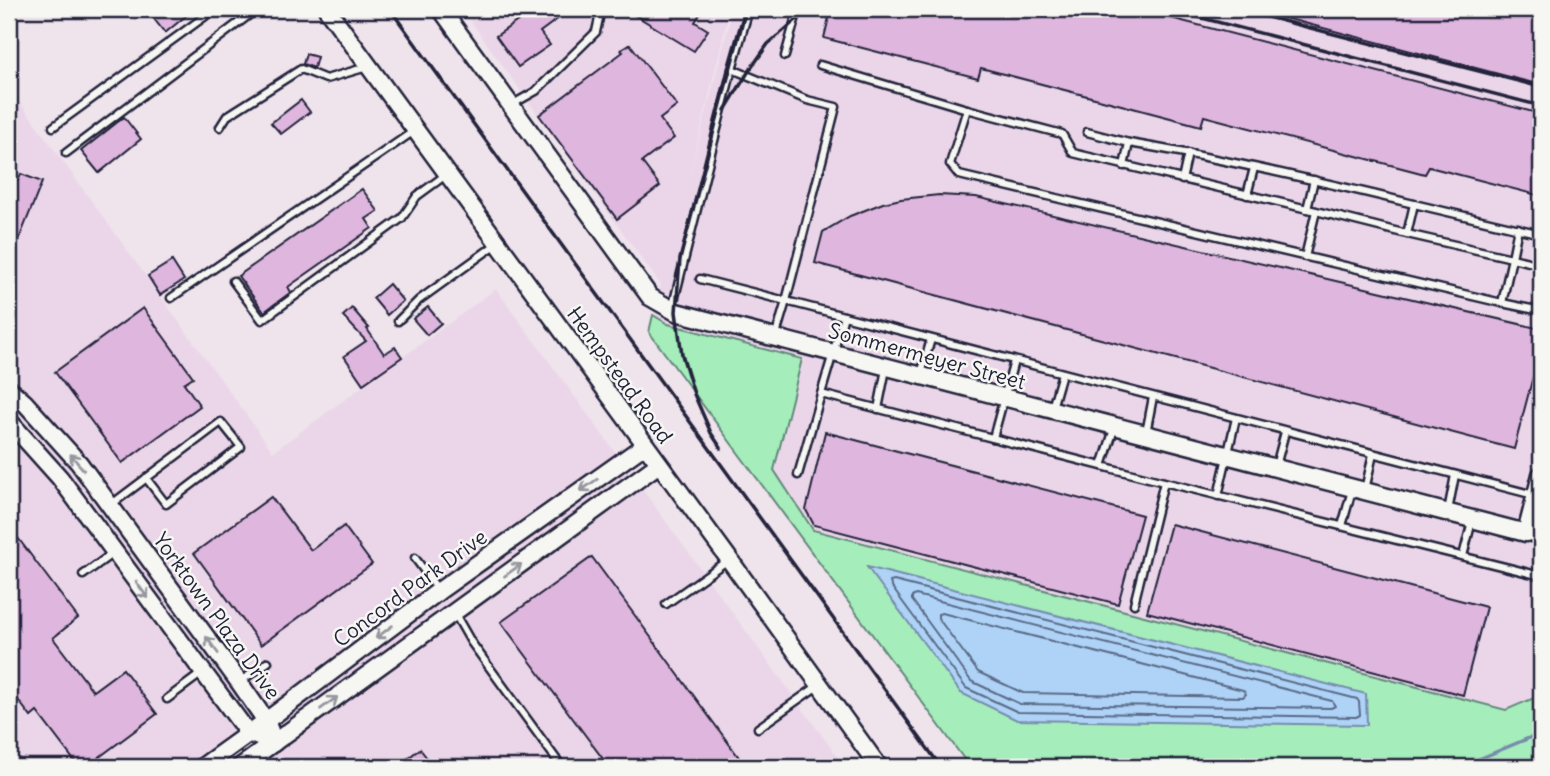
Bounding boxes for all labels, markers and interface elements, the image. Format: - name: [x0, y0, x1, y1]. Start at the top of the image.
- street label: Hempstead Road: [561, 301, 679, 449]
- street label: Sommermeyer Street: [826, 317, 1028, 395]
- one-way arrow: [69, 453, 85, 471]
- one-way arrow: [580, 477, 599, 492]
- street label: Concord Park Drive: [328, 523, 492, 653]
- street label: Yorktown Plaza Drive: [147, 527, 287, 705]
- one-way arrow: [503, 562, 522, 577]
- one-way arrow: [135, 580, 150, 599]
- one-way arrow: [376, 624, 394, 639]
- one-way arrow: [205, 636, 219, 655]
- one-way arrow: [319, 696, 338, 710]

